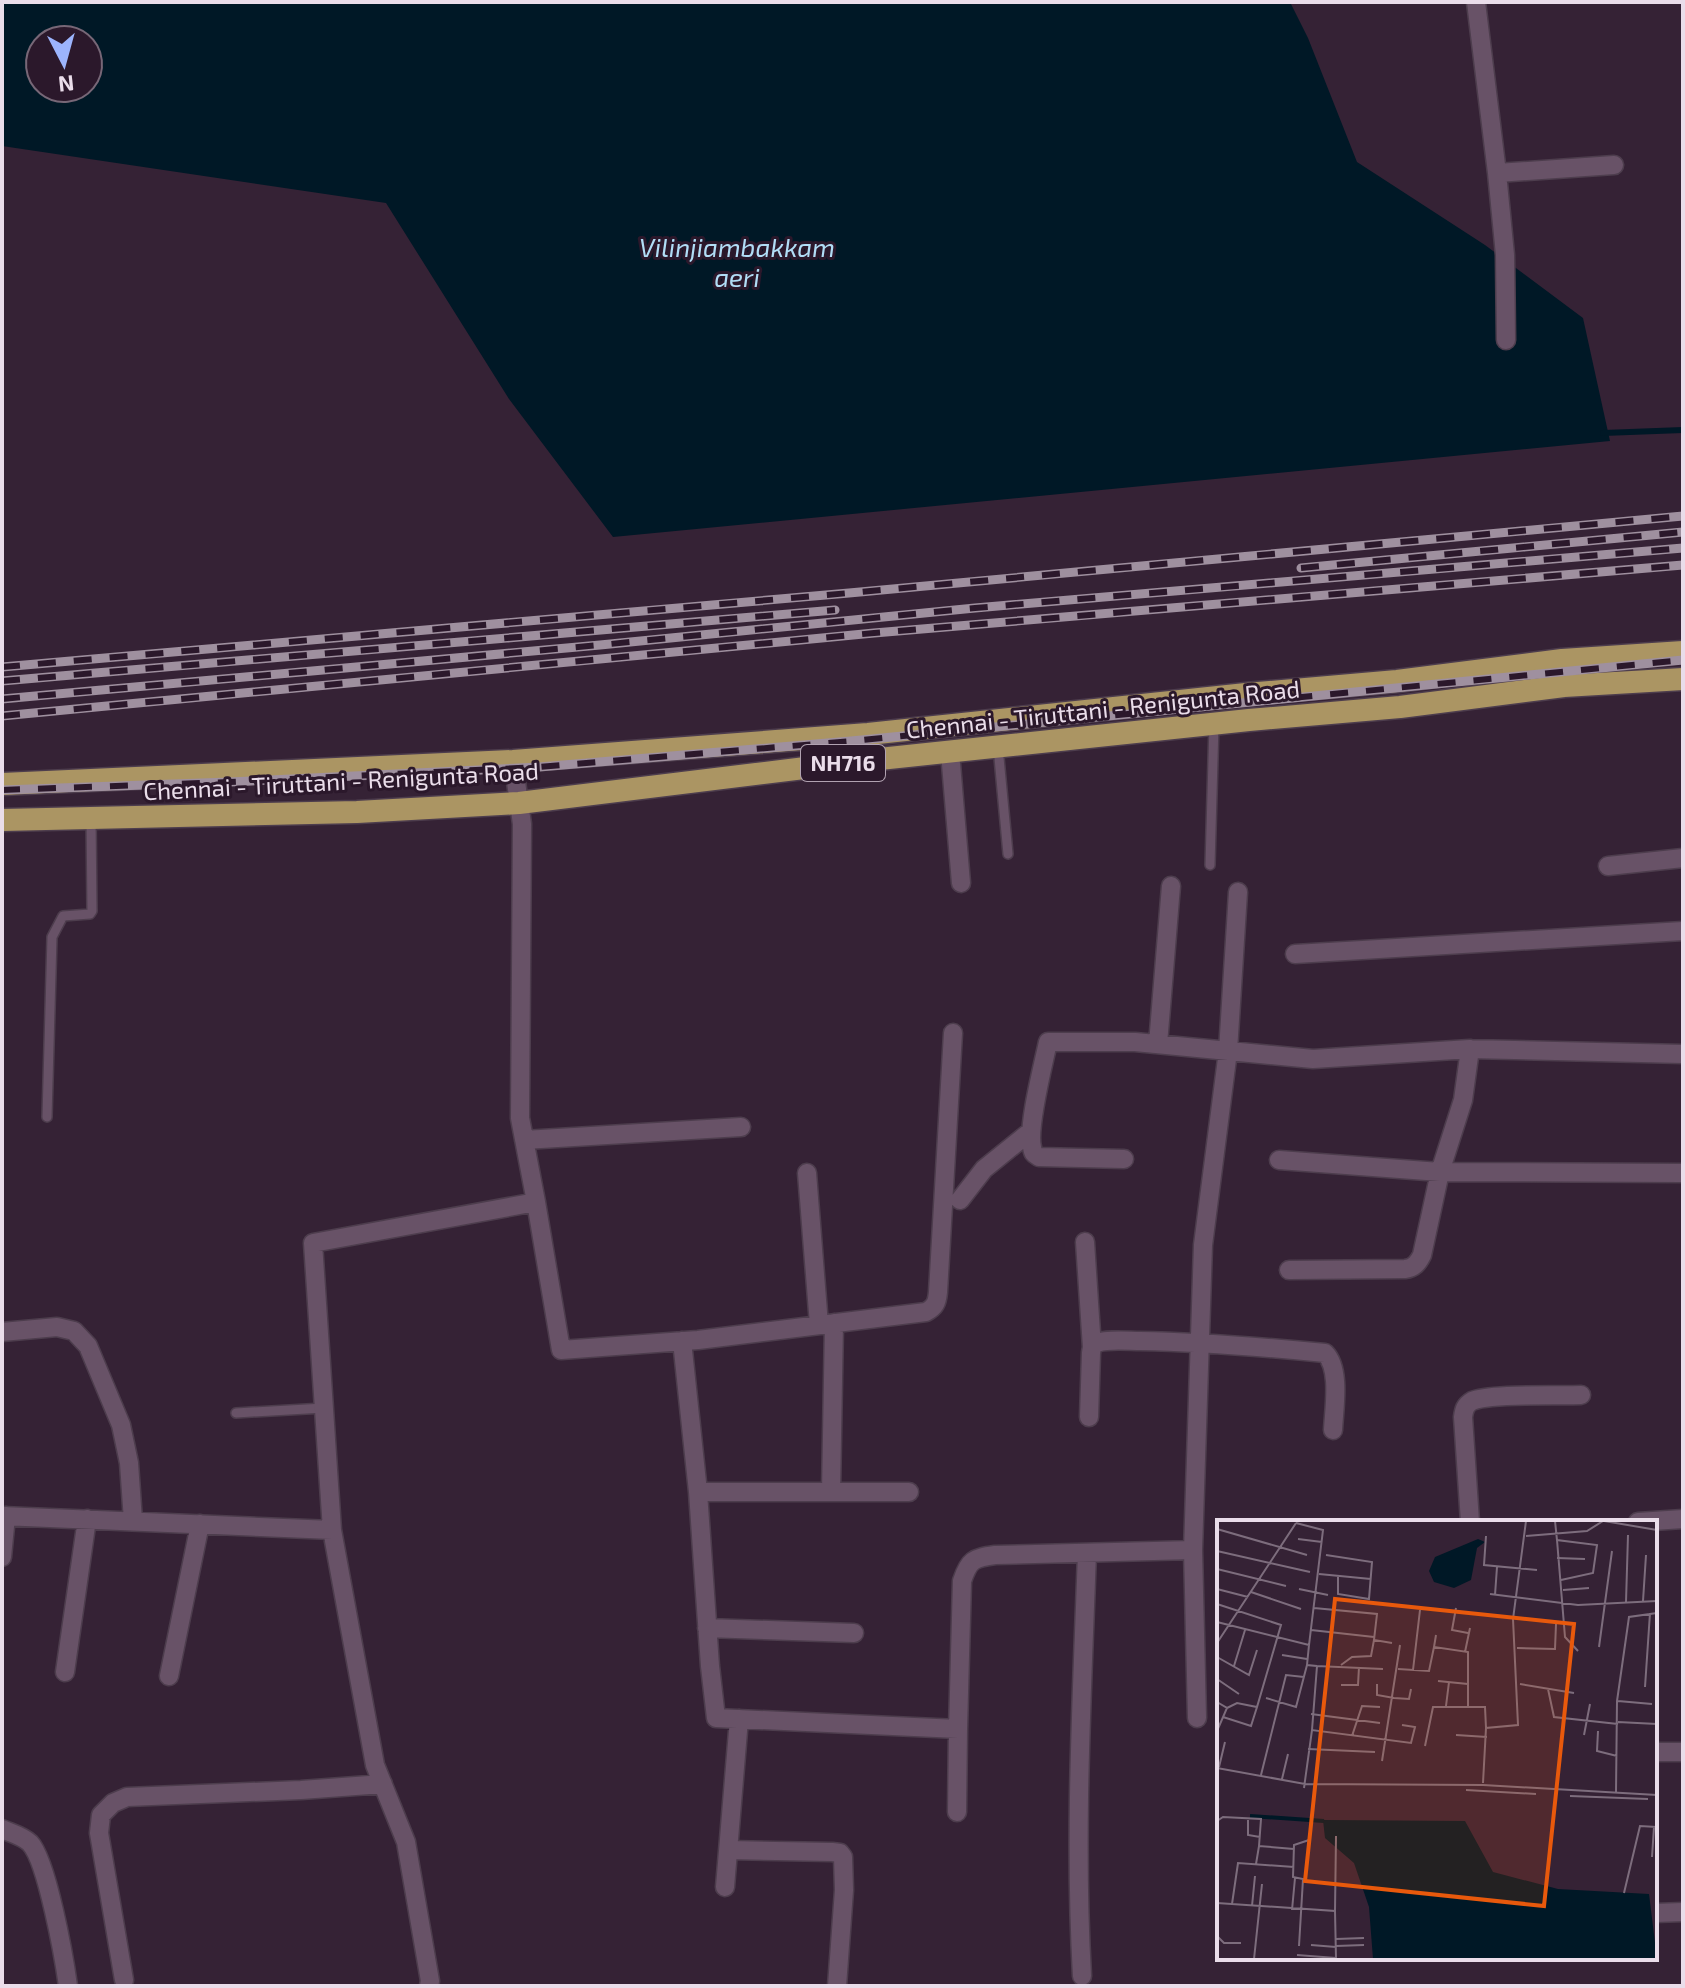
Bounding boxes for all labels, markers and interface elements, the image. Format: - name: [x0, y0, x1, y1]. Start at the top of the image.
- north arrow: [24, 24, 104, 104]
- text: N: [57, 71, 75, 99]
- water label: Vilinjiambakkam aeri: [639, 231, 835, 292]
- street label: Chennai - Tiruttani - Renigunta Road: [904, 673, 1301, 744]
- road number: NH716: [801, 745, 885, 781]
- street label: Chennai - Tiruttani - Renigunta Road: [142, 756, 539, 805]
- inset map: [1217, 1520, 1657, 1960]

